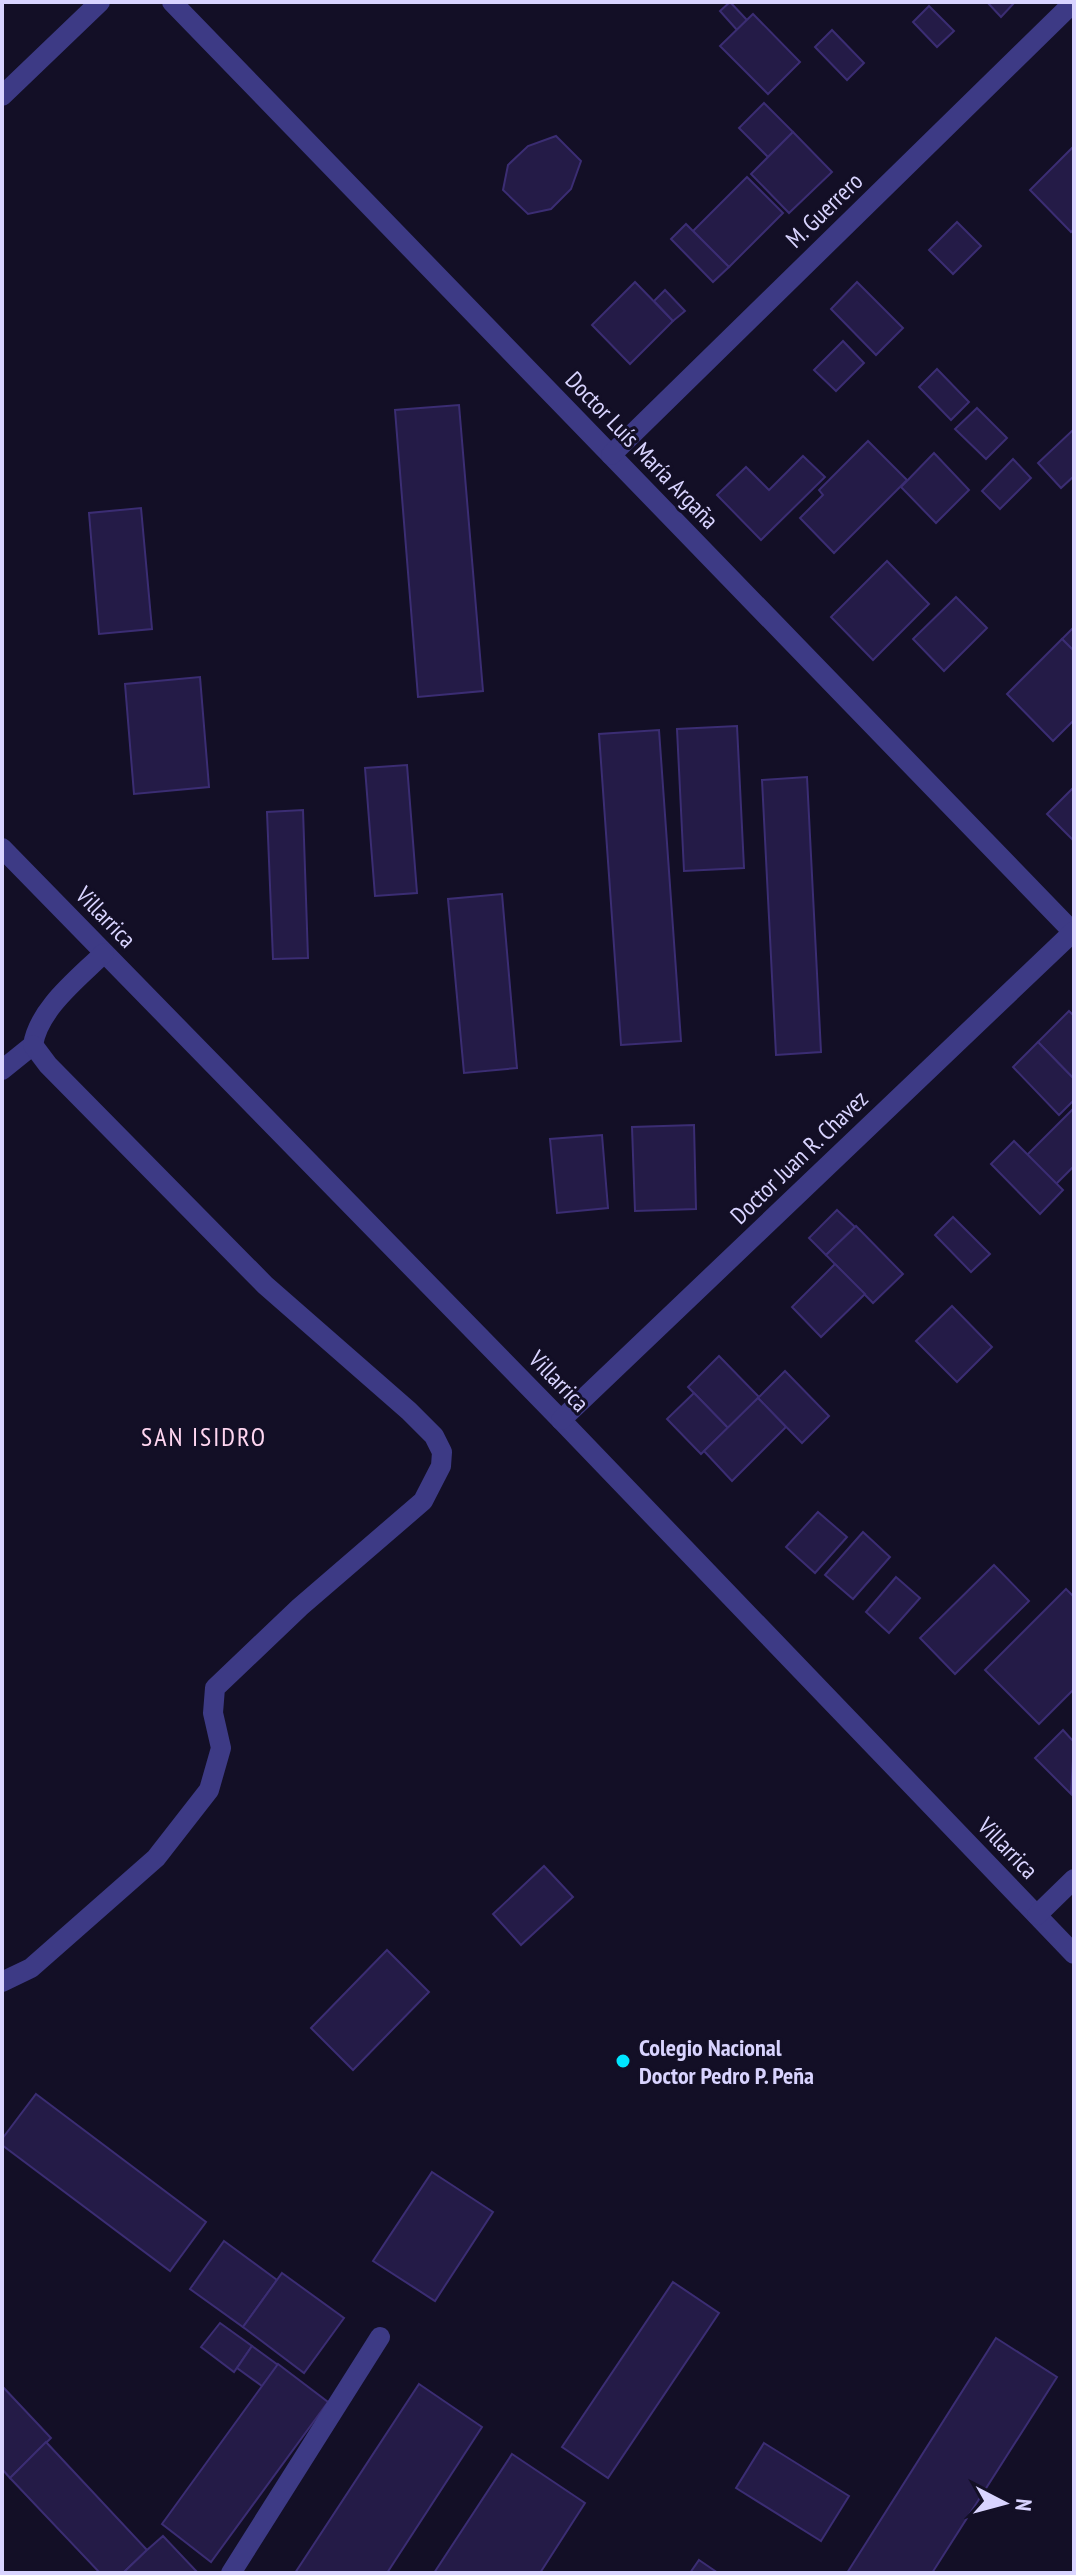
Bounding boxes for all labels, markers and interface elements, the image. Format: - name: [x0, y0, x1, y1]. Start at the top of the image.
- street label: M. Guerrero: [779, 166, 869, 254]
- street label: Doctor Luís María Argaña: [559, 365, 725, 535]
- street label: Villarrica: [69, 879, 143, 954]
- street label: Doctor Juan R. Chavez: [724, 1084, 874, 1230]
- street label: Villarrica: [522, 1343, 596, 1418]
- district label: SAN ISIDRO: [141, 1420, 267, 1453]
- street label: Villarrica: [971, 1810, 1045, 1885]
- place label: Colegio Nacional Doctor Pedro P. Peña: [639, 2032, 814, 2091]
- marker: Colegio Nacional Doctor Pedro P. Peña: [614, 2052, 632, 2070]
- north arrow: [964, 2463, 1044, 2543]
- text: N: [1009, 2498, 1038, 2512]

